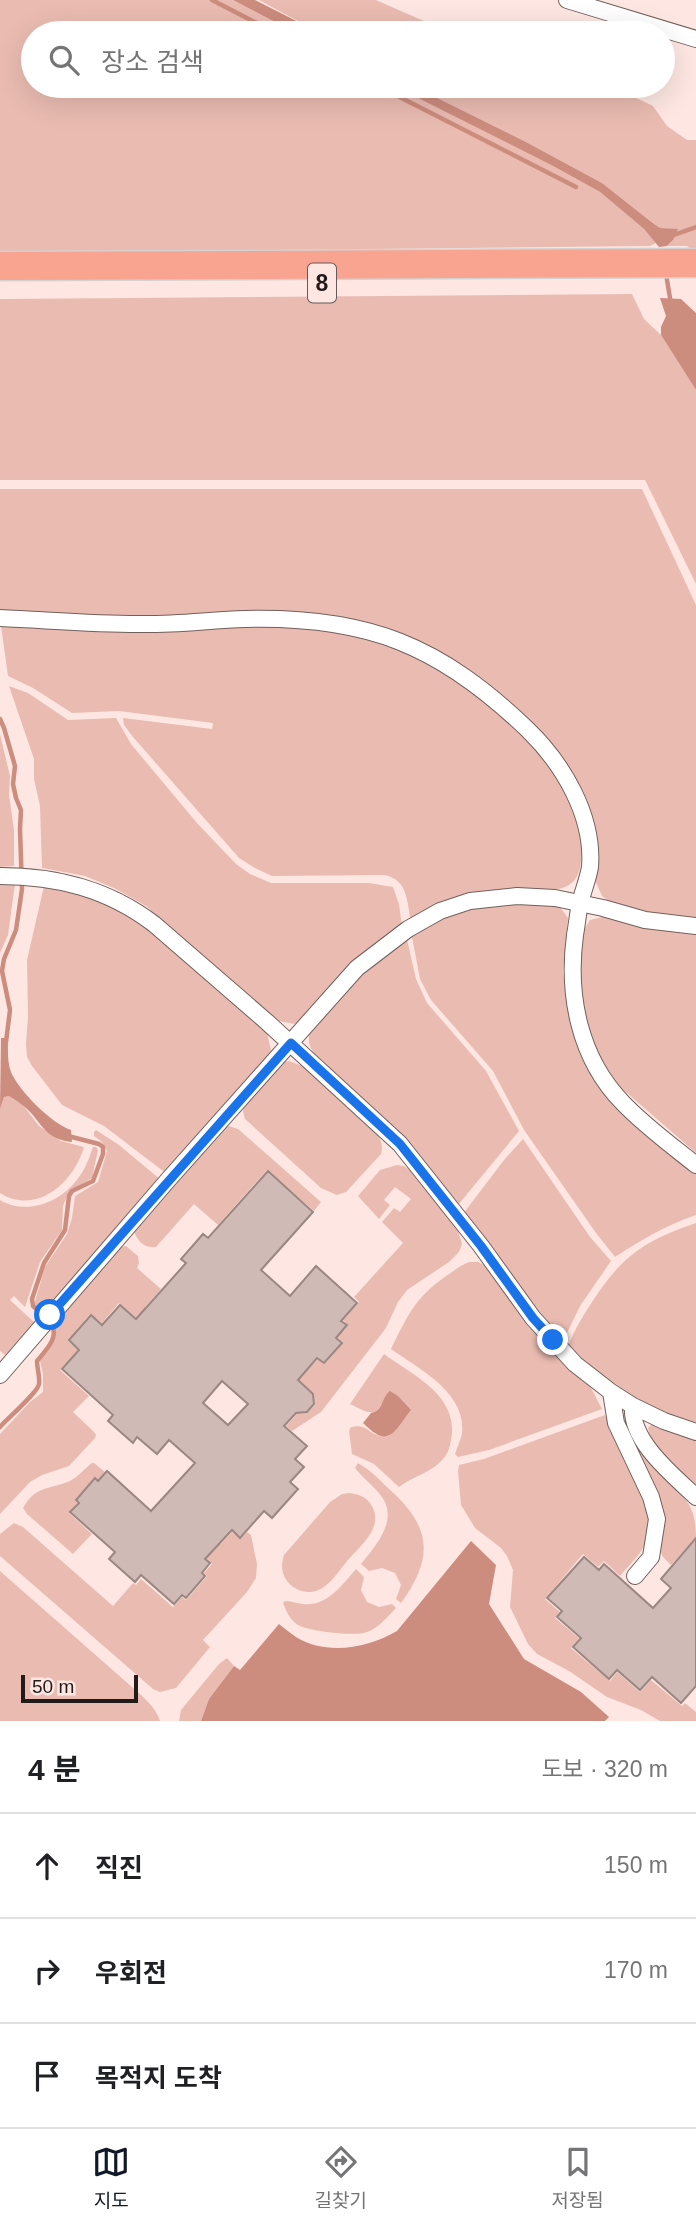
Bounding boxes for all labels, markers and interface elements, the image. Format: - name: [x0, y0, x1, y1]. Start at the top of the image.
- search box: [21, 21, 675, 98]
- icon: search: [45, 41, 83, 79]
- text: 장소 검색: [101, 47, 204, 77]
- road number: 8: [308, 264, 336, 302]
- route start: [34, 1299, 65, 1330]
- route end: [537, 1324, 568, 1355]
- scale bar: [21, 1672, 138, 1704]
- text: 50 m: [32, 1676, 74, 1697]
- text: 4 분: [28, 1753, 81, 1786]
- text: 도보 · 320 m: [541, 1756, 668, 1782]
- icon: ahead: [28, 1847, 66, 1885]
- text: 150 m: [604, 1852, 668, 1878]
- text: 직진: [95, 1853, 143, 1883]
- icon: right: [28, 1952, 66, 1990]
- text: 170 m: [604, 1957, 668, 1983]
- text: 우회전: [95, 1958, 167, 1988]
- icon: arrive: [28, 2057, 66, 2095]
- text: 목적지 도착: [95, 2063, 222, 2093]
- tab: 지도: [92, 2143, 130, 2212]
- tab: 길찾기: [315, 2143, 367, 2212]
- tab: 저장됨: [551, 2143, 604, 2212]

